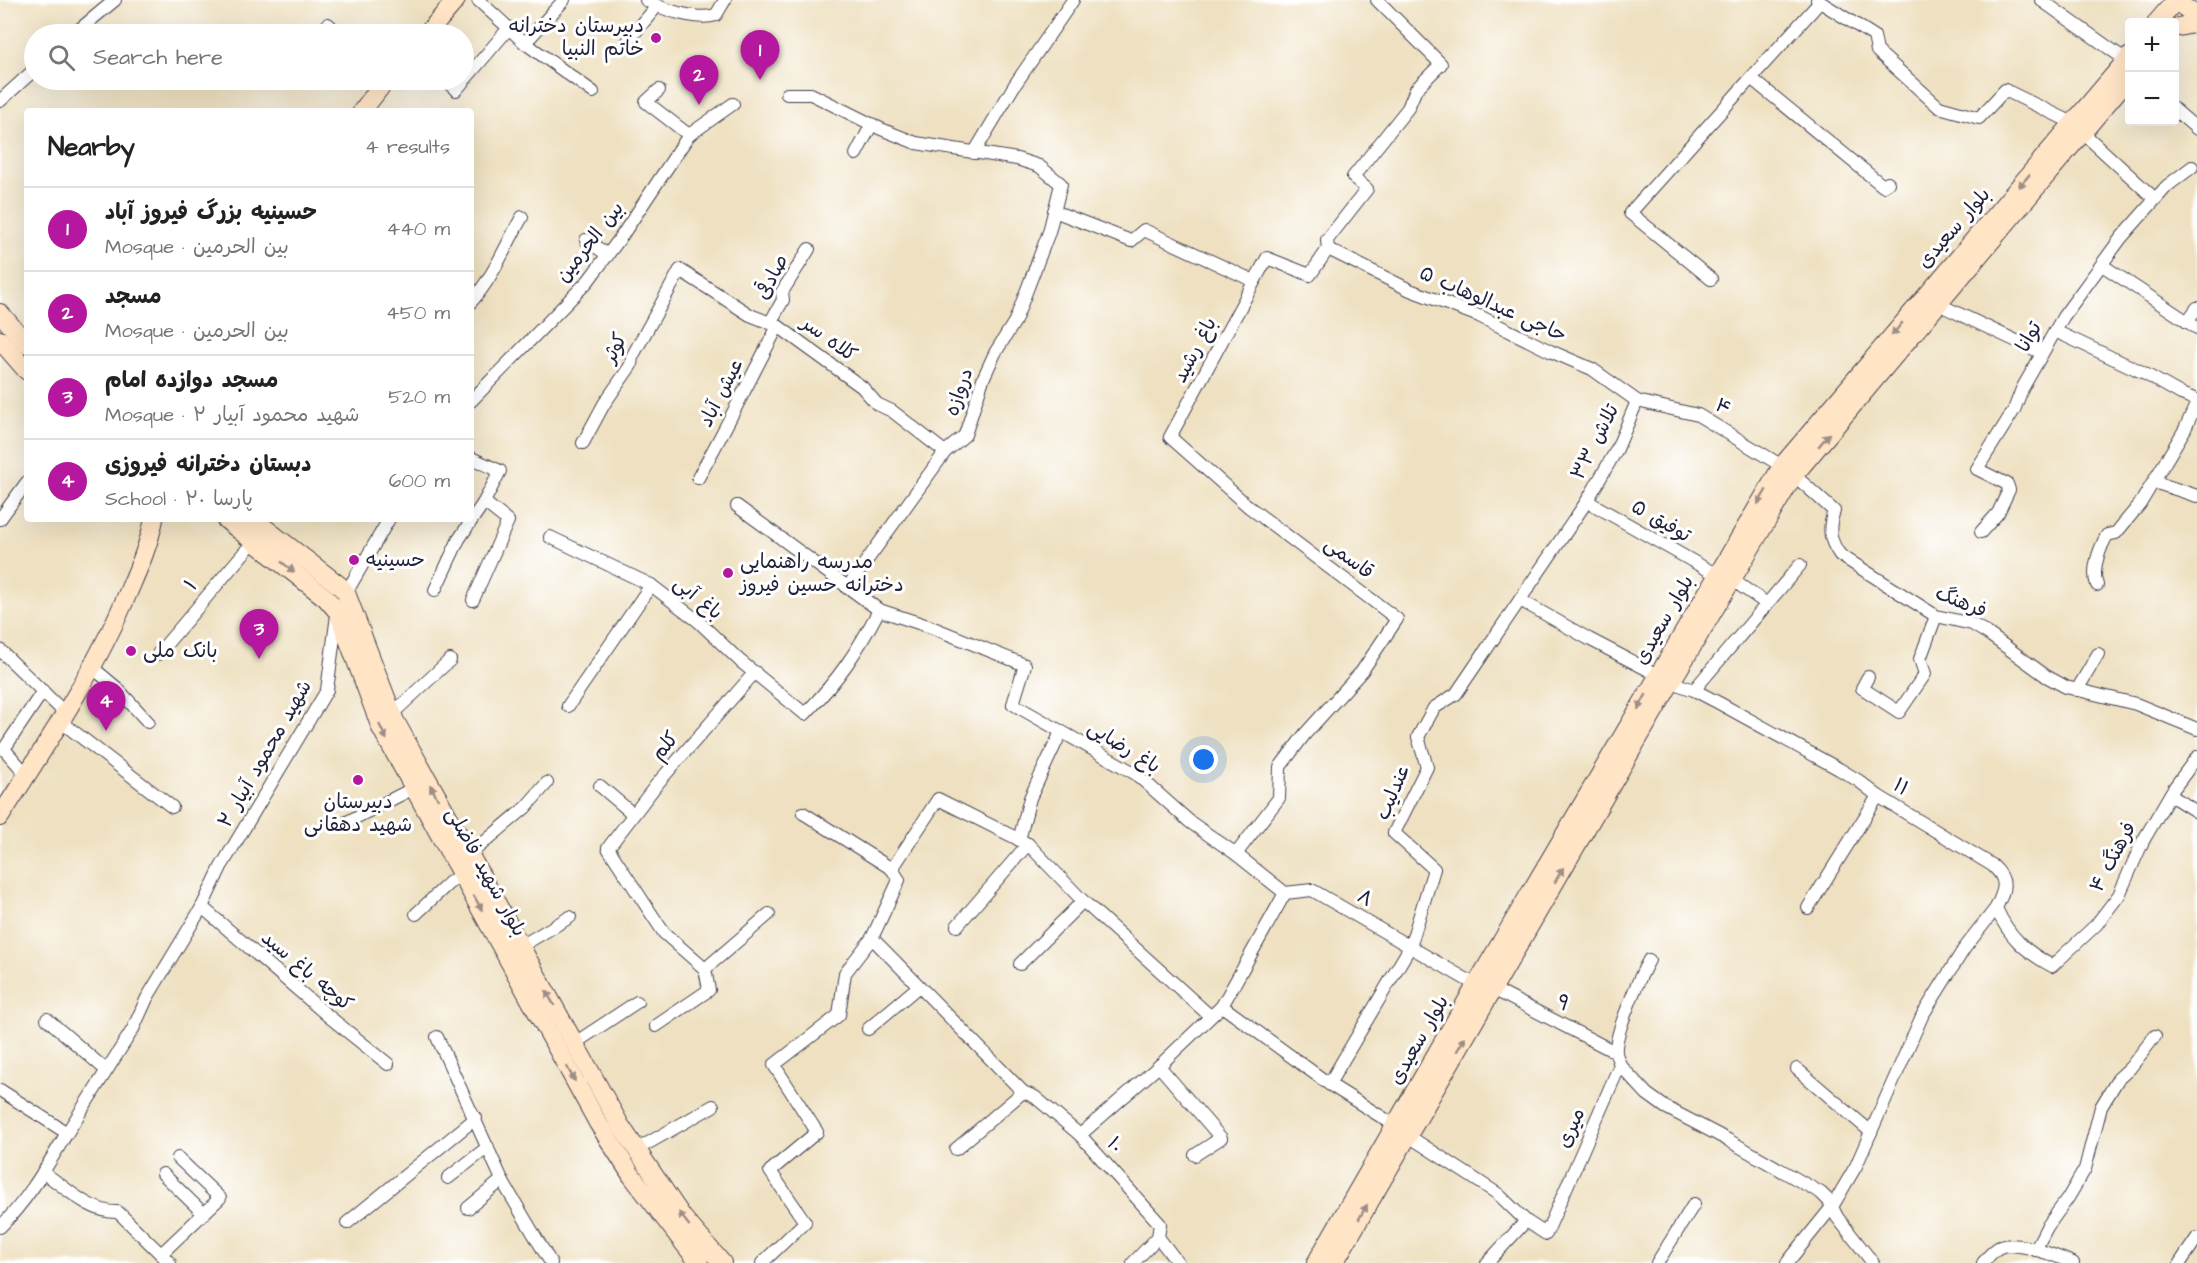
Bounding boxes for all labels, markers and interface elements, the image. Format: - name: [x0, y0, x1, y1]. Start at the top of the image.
- place label: دبیرستان دخترانه خاتم النبیا: [508, 12, 644, 63]
- map controls: [2125, 18, 2179, 126]
- button: +: [2125, 18, 2179, 72]
- search box: [24, 24, 474, 90]
- marker: دبیرستان دخترانه خاتم النبیا: [649, 31, 663, 45]
- pin: 1: [740, 31, 780, 80]
- icon: search: [45, 41, 78, 74]
- text: Search here: [93, 42, 223, 73]
- pin: 2: [680, 56, 718, 105]
- button: −: [2125, 72, 2179, 126]
- text: Nearby: [48, 129, 135, 165]
- text: 4 results: [365, 133, 450, 161]
- one-way arrow: [2017, 173, 2030, 189]
- street label: بلوار سعیدی: [1911, 181, 1997, 275]
- street label: بین الحرمین: [549, 196, 631, 288]
- text: حسینیه بزرگ فیروز آباد: [105, 197, 317, 228]
- text: 1: [66, 215, 69, 243]
- text: 440 m: [387, 215, 450, 243]
- text: Mosque · بین الحرمین: [105, 233, 289, 261]
- street label: صادقی: [749, 249, 795, 305]
- street label: حاجی عبدالوهاب ۵: [1415, 259, 1571, 349]
- text: مسجد: [105, 281, 161, 312]
- text: 2: [62, 299, 73, 327]
- text: 450 m: [386, 299, 450, 327]
- street label: کلاه سر: [794, 308, 863, 369]
- street label: باغ رشید: [1166, 312, 1224, 388]
- street label: توانا: [2009, 316, 2049, 357]
- text: Mosque · بین الحرمین: [105, 317, 289, 345]
- one-way arrow: [1891, 321, 1904, 336]
- street label: کوثر: [595, 328, 634, 370]
- street label: عیش آباد: [692, 354, 750, 432]
- street label: دروازه: [938, 364, 980, 420]
- text: مسجد دوازده امام: [105, 365, 278, 396]
- text: 3: [62, 383, 73, 411]
- text: 520 m: [388, 383, 450, 411]
- street label: ۴: [1710, 391, 1736, 423]
- street label: تلاش ۳۳: [1564, 399, 1626, 485]
- text: Mosque · شهید محمود آبیار ۲: [105, 401, 360, 429]
- one-way arrow: [1817, 432, 1830, 448]
- text: دبستان دخترانه فیروزی: [105, 449, 311, 480]
- text: 4: [61, 467, 74, 495]
- text: 600 m: [389, 467, 450, 495]
- text: School · پارسا ۲۰: [105, 485, 253, 513]
- one-way arrow: [1757, 489, 1767, 506]
- street label: توفیق ۵: [1626, 493, 1696, 549]
- street label: قاسمی: [1318, 530, 1380, 586]
- place label: حسینیه: [366, 546, 425, 574]
- place label: مدرسه راهنمایی دخترانه حسین فیروز: [738, 548, 904, 599]
- marker: حسینیه: [347, 553, 361, 567]
- one-way arrow: [281, 561, 296, 573]
- marker: مدرسه راهنمایی دخترانه حسین فیروز: [721, 566, 735, 580]
- street label: باغ آبی: [667, 570, 729, 626]
- street label: بلوار سعیدی: [1627, 570, 1701, 670]
- street label: ۱: [178, 573, 204, 597]
- street label: فرهنگ: [1931, 579, 1991, 625]
- pin: 3: [240, 610, 278, 659]
- place label: بانک ملی: [143, 637, 218, 665]
- marker: بانک ملی: [124, 644, 138, 658]
- street label: شهید محمود آبیار ۲: [211, 675, 319, 833]
- pin: 4: [86, 682, 126, 731]
- one-way arrow: [1637, 694, 1647, 711]
- street label: باغ رضایی: [1082, 714, 1166, 780]
- one-way arrow: [379, 723, 388, 740]
- street label: کلم: [645, 725, 685, 767]
- your location: [1189, 745, 1218, 774]
- street label: عندلیب: [1369, 760, 1417, 824]
- street label: ۱۱: [1887, 771, 1915, 803]
- marker: دبیرستان شهید دهقانی: [351, 773, 365, 787]
- one-way arrow: [429, 783, 439, 800]
- place label: دبیرستان شهید دهقانی: [304, 788, 412, 839]
- street label: بلوار شهید فاضلی: [439, 802, 533, 942]
- street label: فرهنگ ۴: [2083, 817, 2143, 897]
- one-way arrow: [1554, 866, 1564, 883]
- street label: ۸: [1352, 882, 1378, 914]
- one-way arrow: [473, 894, 483, 911]
- street label: کوچه باغ سید: [255, 924, 359, 1018]
- street label: ۹: [1551, 988, 1575, 1018]
- one-way arrow: [546, 990, 556, 1007]
- street label: بلوار سعیدی: [1382, 990, 1456, 1090]
- one-way arrow: [1456, 1035, 1466, 1052]
- one-way arrow: [566, 1065, 576, 1082]
- street label: میری: [1550, 1104, 1592, 1152]
- street label: ۱۰: [1100, 1131, 1130, 1159]
- one-way arrow: [1358, 1203, 1368, 1220]
- one-way arrow: [677, 1211, 690, 1227]

